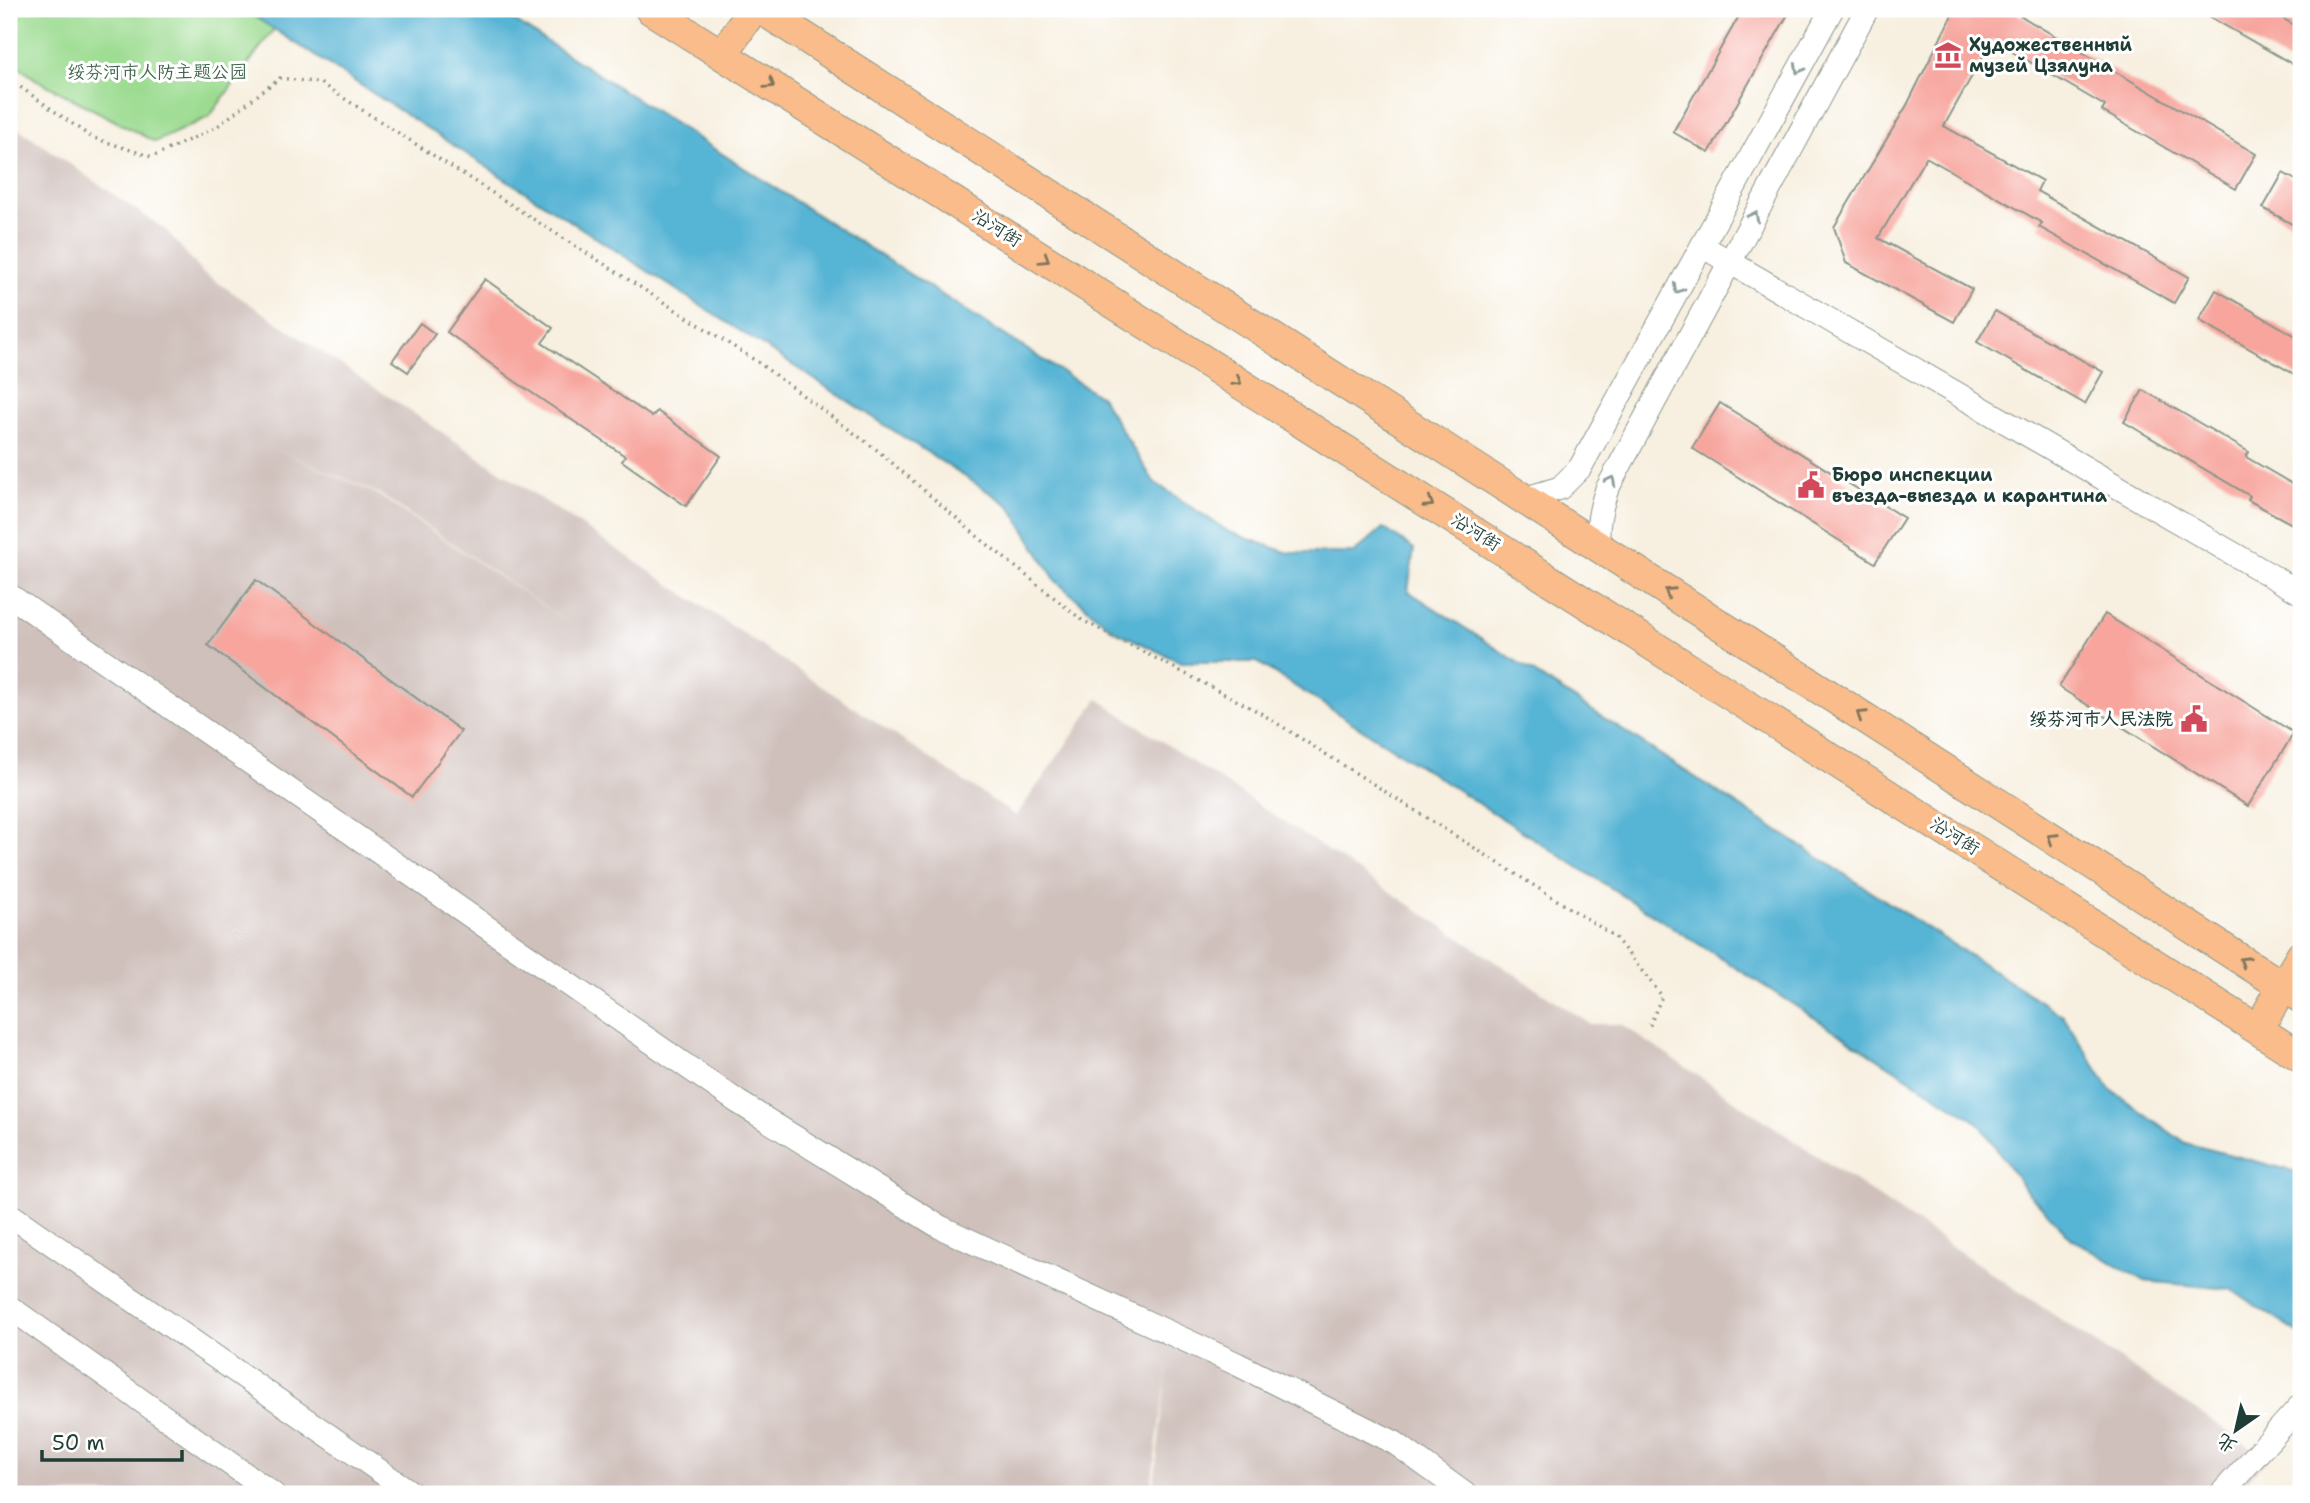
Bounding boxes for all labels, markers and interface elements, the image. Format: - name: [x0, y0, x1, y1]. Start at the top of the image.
- place label: Художественный музей Цзялуна: [1969, 33, 2132, 78]
- museum icon: Художественный музей Цзялуна: [1933, 40, 1963, 70]
- park label: 绥芬河市人防主题公园: [67, 60, 247, 84]
- one-way arrow: [1794, 61, 1807, 74]
- one-way arrow: [763, 76, 776, 89]
- street label: 沿河街: [968, 204, 1026, 252]
- one-way arrow: [1746, 211, 1760, 223]
- one-way arrow: [1037, 250, 1050, 263]
- one-way arrow: [1673, 282, 1686, 295]
- one-way arrow: [1229, 372, 1242, 385]
- place label: Бюро инспекции въезда-выезда и карантина: [1832, 463, 2108, 508]
- public building icon: Бюро инспекции въезда-выезда и карантина: [1796, 470, 1826, 500]
- one-way arrow: [1603, 476, 1617, 488]
- one-way arrow: [1422, 494, 1435, 507]
- street label: 沿河街: [1447, 508, 1505, 556]
- one-way arrow: [1664, 588, 1677, 601]
- public building icon: 绥芬河市人民法院: [2179, 704, 2209, 734]
- place label: 绥芬河市人民法院: [2029, 707, 2173, 731]
- one-way arrow: [1855, 711, 1868, 724]
- street label: 沿河街: [1926, 812, 1984, 860]
- one-way arrow: [2047, 833, 2060, 846]
- one-way arrow: [2239, 956, 2252, 969]
- north arrow: [2202, 1394, 2272, 1464]
- scale bar: [42, 1419, 182, 1463]
- text: 北: [2212, 1428, 2242, 1459]
- text: 50 m: [52, 1429, 105, 1457]

